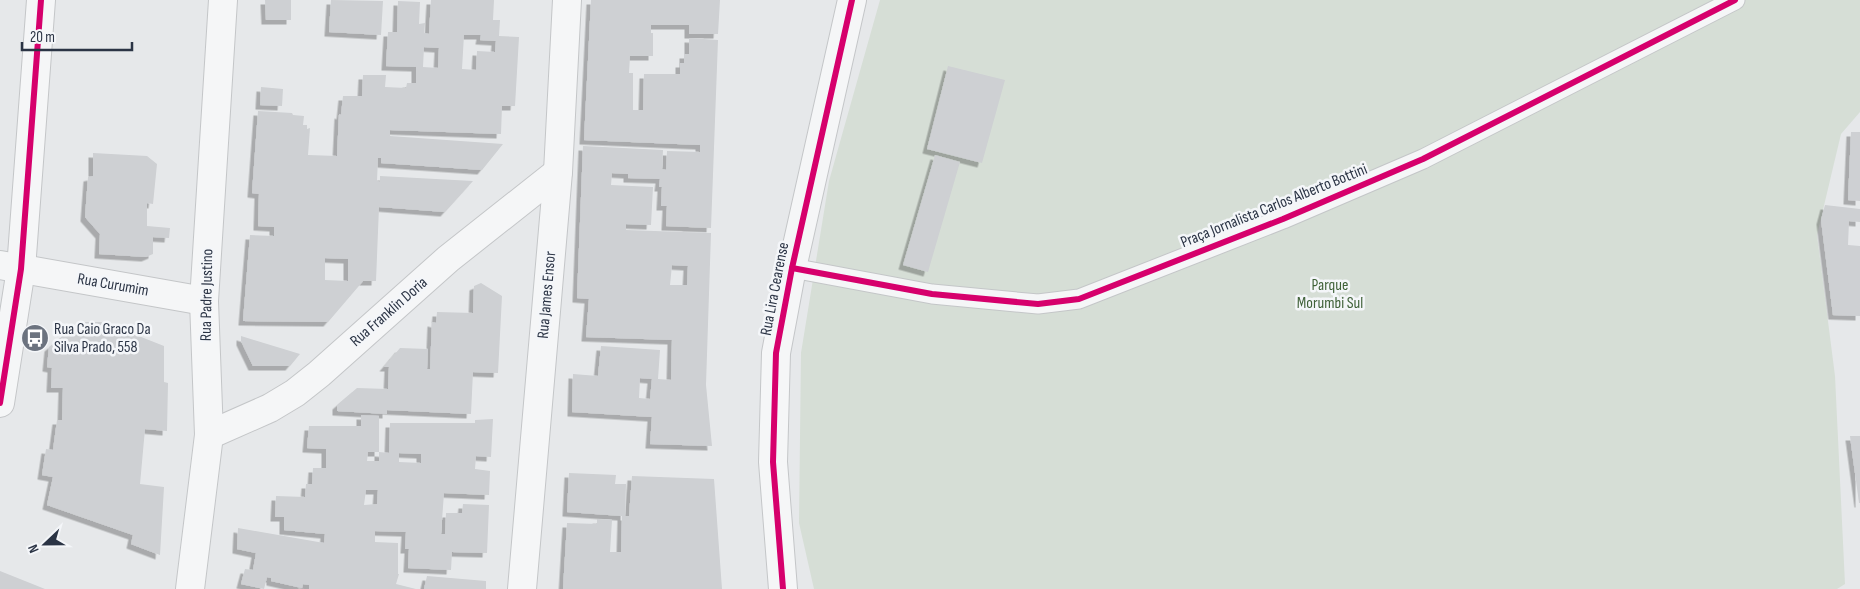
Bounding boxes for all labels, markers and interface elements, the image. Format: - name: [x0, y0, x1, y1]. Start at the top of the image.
- scale bar: [22, 20, 132, 52]
- text: 20 m: [30, 28, 55, 47]
- street label: Praça Jornalista Carlos Alberto Bottini: [1178, 160, 1370, 252]
- street label: Rua Lira Cearense: [757, 241, 793, 337]
- street label: Rua Padre Justino: [197, 249, 217, 341]
- street label: Rua James Ensor: [534, 250, 560, 339]
- street label: Rua Curumim: [76, 269, 150, 301]
- street label: Rua Franklin Doria: [346, 273, 432, 351]
- park label: Parque Morumbi Sul: [1297, 276, 1363, 313]
- place label: Rua Caio Graco Da Silva Prado, 558: [54, 320, 151, 357]
- bus stop icon: Rua Caio Graco Da Silva Prado, 558: [20, 323, 50, 353]
- north arrow: [20, 519, 70, 569]
- text: N: [24, 542, 43, 555]

